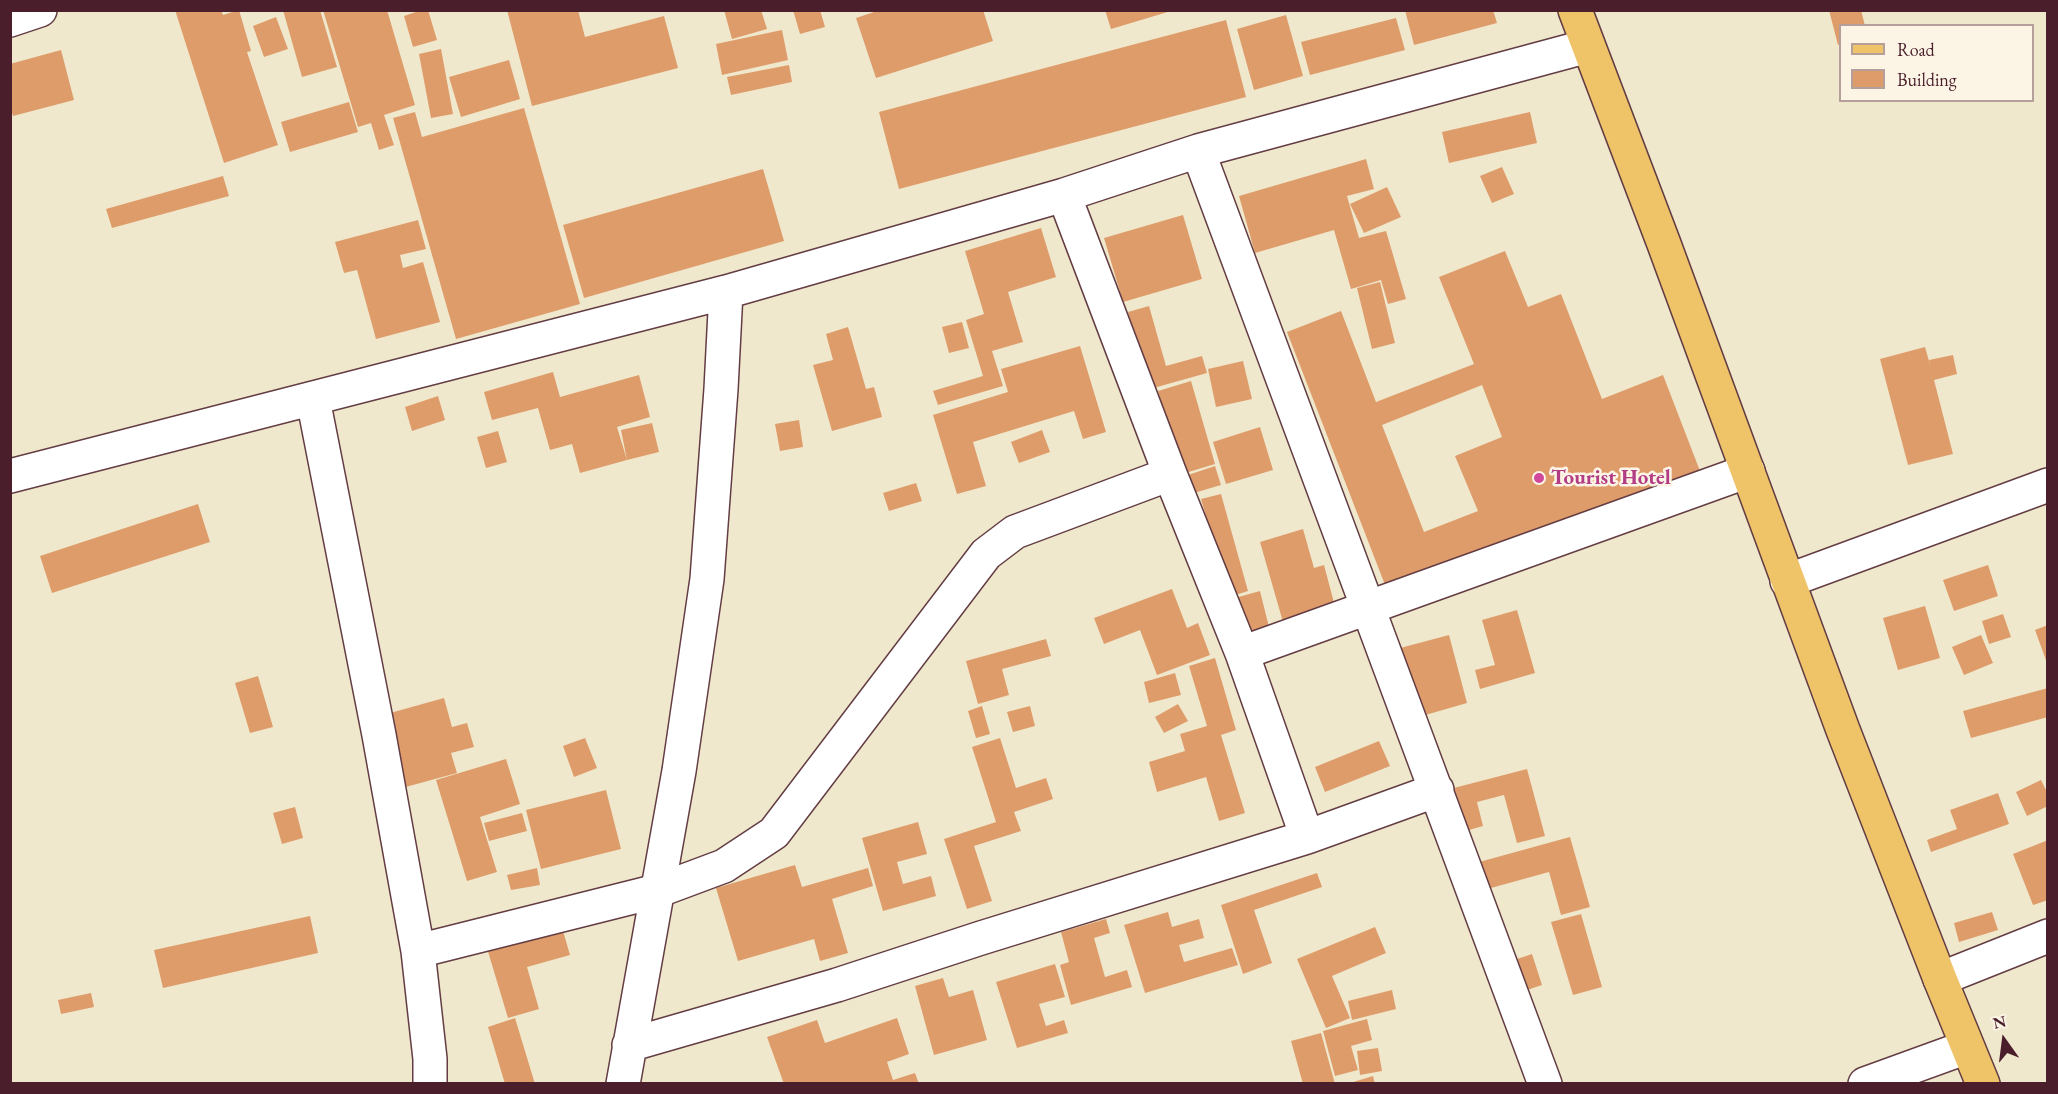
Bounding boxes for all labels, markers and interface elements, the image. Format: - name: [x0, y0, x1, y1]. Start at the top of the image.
- legend: [1839, 24, 2034, 102]
- text: Road: [1897, 38, 1935, 61]
- text: Building: [1897, 68, 1957, 91]
- place label: Tourist Hotel: [1551, 465, 1671, 491]
- marker: Tourist Hotel: [1532, 471, 1546, 485]
- north arrow: [1974, 1010, 2034, 1070]
- text: N: [1991, 1010, 2008, 1034]

